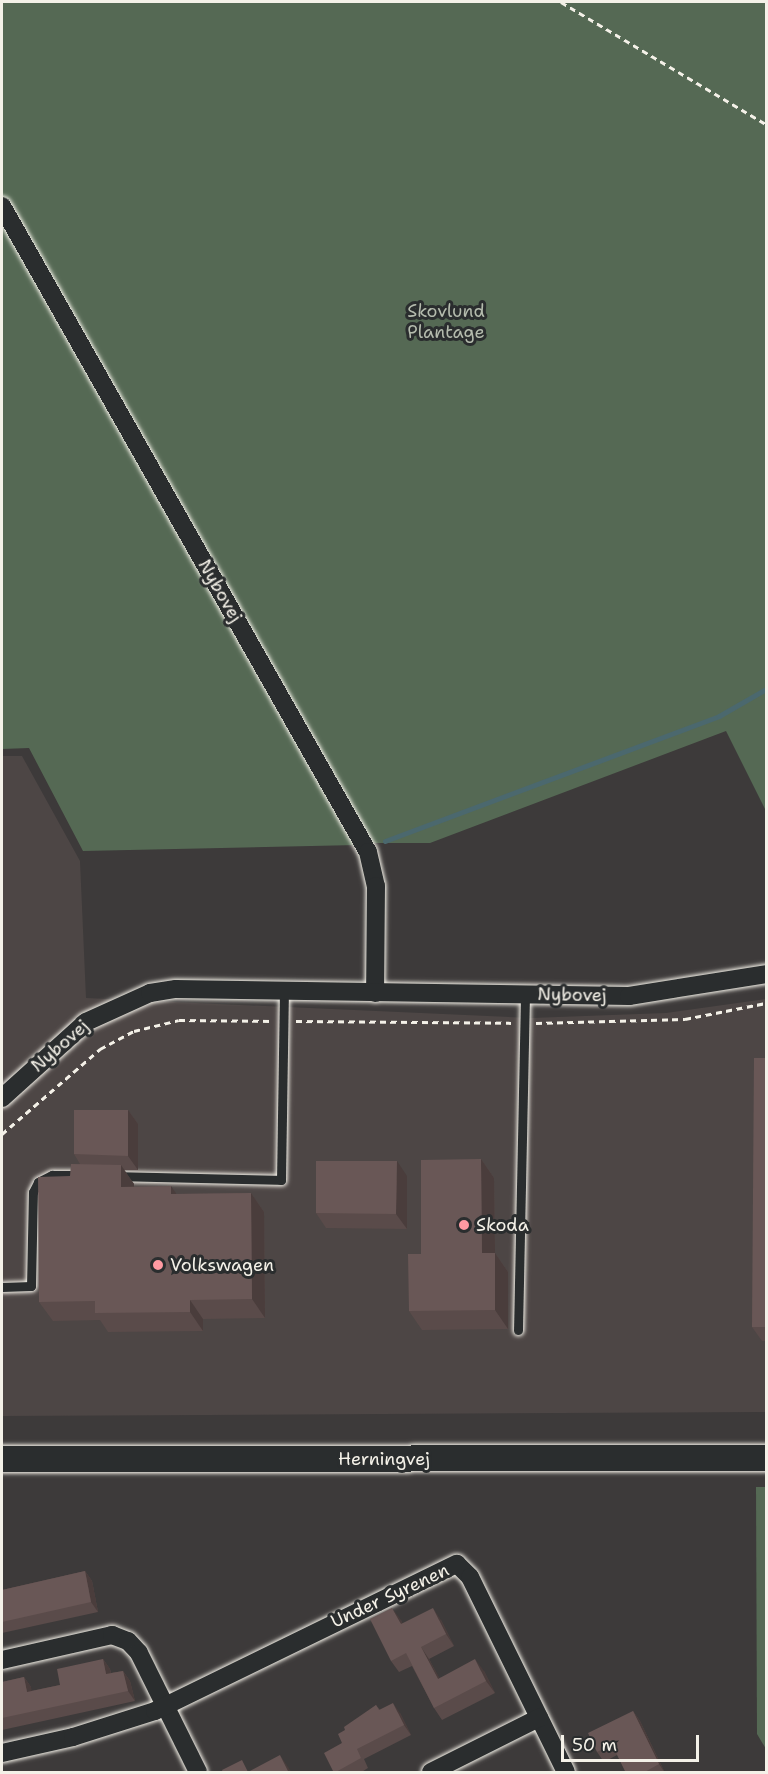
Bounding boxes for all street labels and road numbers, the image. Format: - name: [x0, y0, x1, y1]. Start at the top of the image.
- street label: Nybovej: [193, 556, 247, 626]
- street label: Nybovej: [537, 984, 607, 1006]
- street label: Nybovej: [27, 1015, 93, 1077]
- street label: Herningvej: [338, 1448, 430, 1470]
- street label: Under Syrenen: [328, 1559, 452, 1633]

